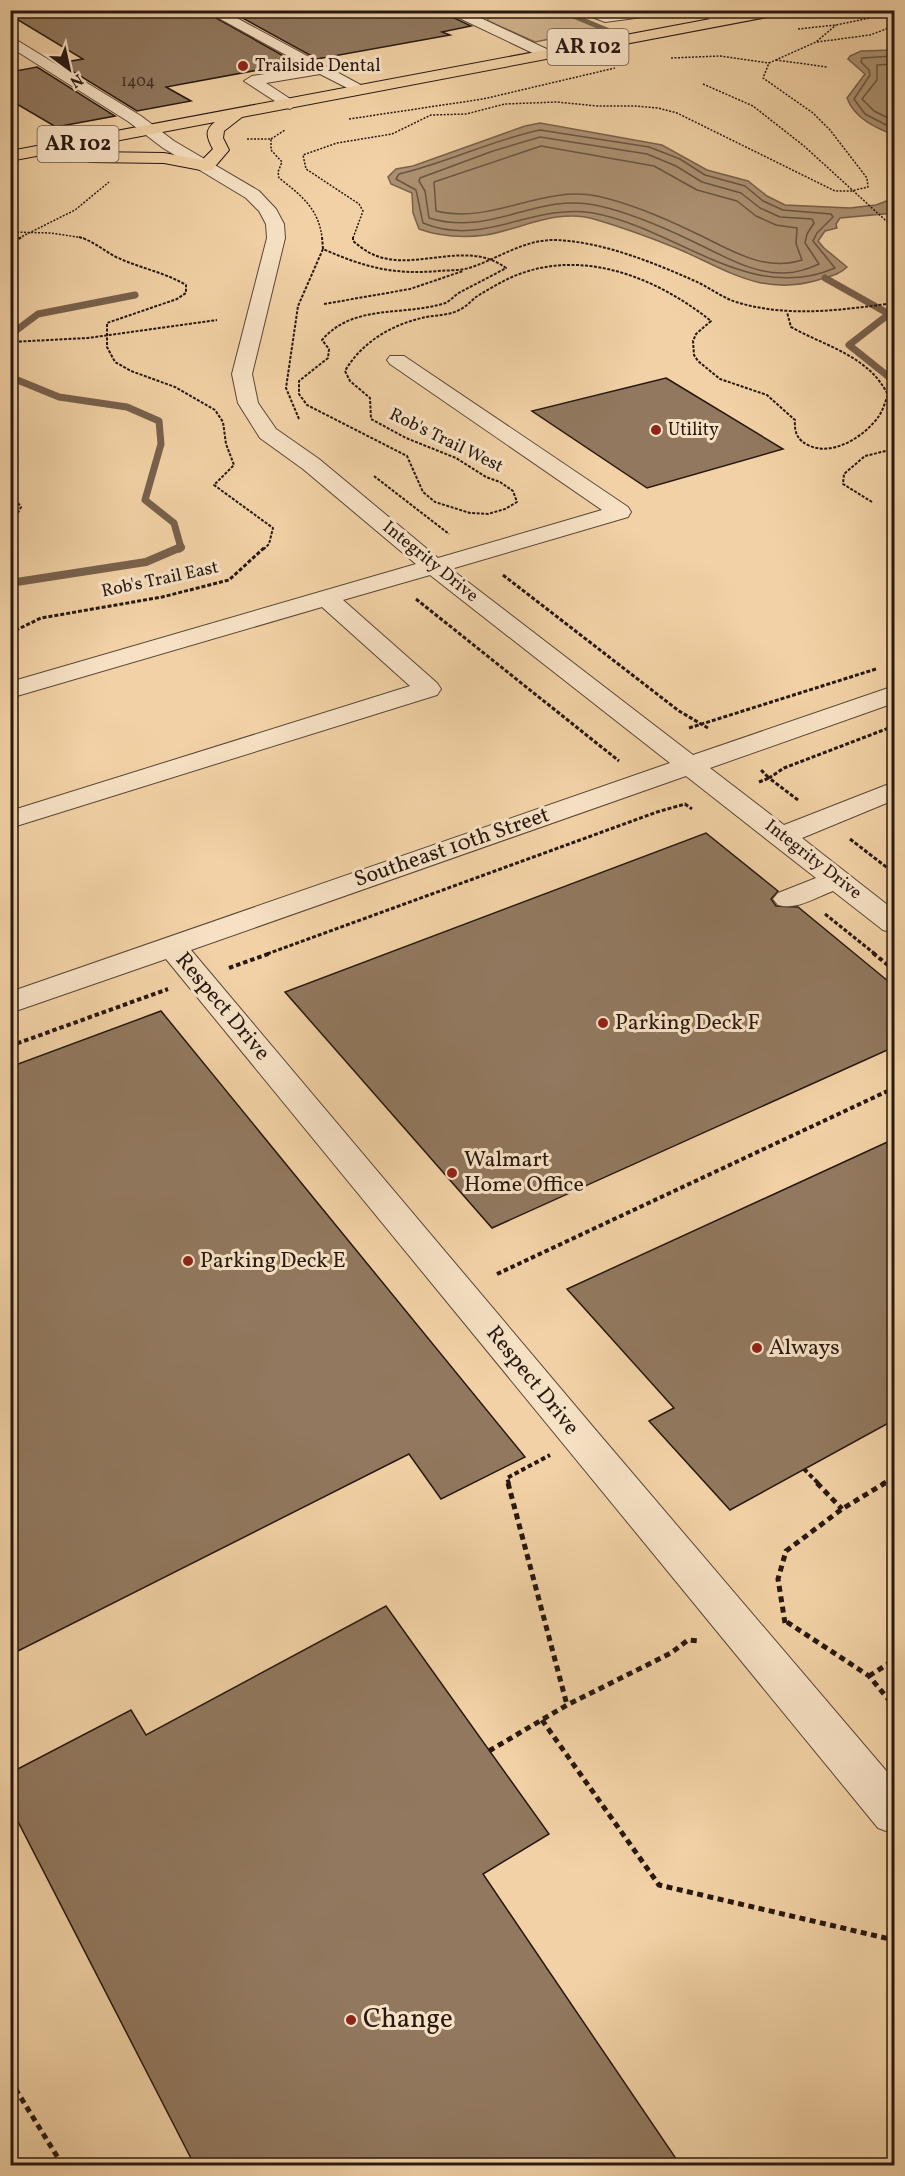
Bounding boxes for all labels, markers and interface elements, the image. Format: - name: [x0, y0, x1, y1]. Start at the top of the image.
- road number: AR 102: [548, 29, 628, 65]
- north arrow: [39, 39, 99, 99]
- place label: Trailside Dental: [255, 54, 381, 79]
- marker: Trailside Dental: [236, 59, 250, 73]
- text: N: [65, 68, 87, 92]
- house number: 1404: [121, 71, 155, 93]
- road number: AR 102: [38, 126, 118, 162]
- street label: Rob's Trail West: [385, 403, 507, 479]
- place label: Utility: [668, 418, 719, 443]
- marker: Utility: [649, 423, 663, 437]
- street label: Integrity Drive: [377, 515, 483, 609]
- street label: Rob's Trail East: [99, 555, 221, 605]
- street label: Southeast 10th Street: [350, 800, 554, 896]
- street label: Integrity Drive: [759, 814, 867, 906]
- street label: Respect Drive: [167, 946, 277, 1068]
- place label: Parking Deck F: [615, 1008, 760, 1039]
- marker: Parking Deck F: [596, 1016, 610, 1030]
- place label: Walmart Home Office: [464, 1145, 584, 1201]
- marker: Walmart Home Office: [445, 1166, 459, 1180]
- place label: Parking Deck E: [200, 1246, 346, 1277]
- marker: Parking Deck E: [181, 1254, 195, 1268]
- street label: Respect Drive: [478, 1319, 586, 1443]
- place label: Always: [769, 1333, 840, 1364]
- marker: Always: [750, 1341, 764, 1355]
- place label: Change: [363, 2001, 453, 2039]
- marker: Change: [344, 2013, 358, 2027]

